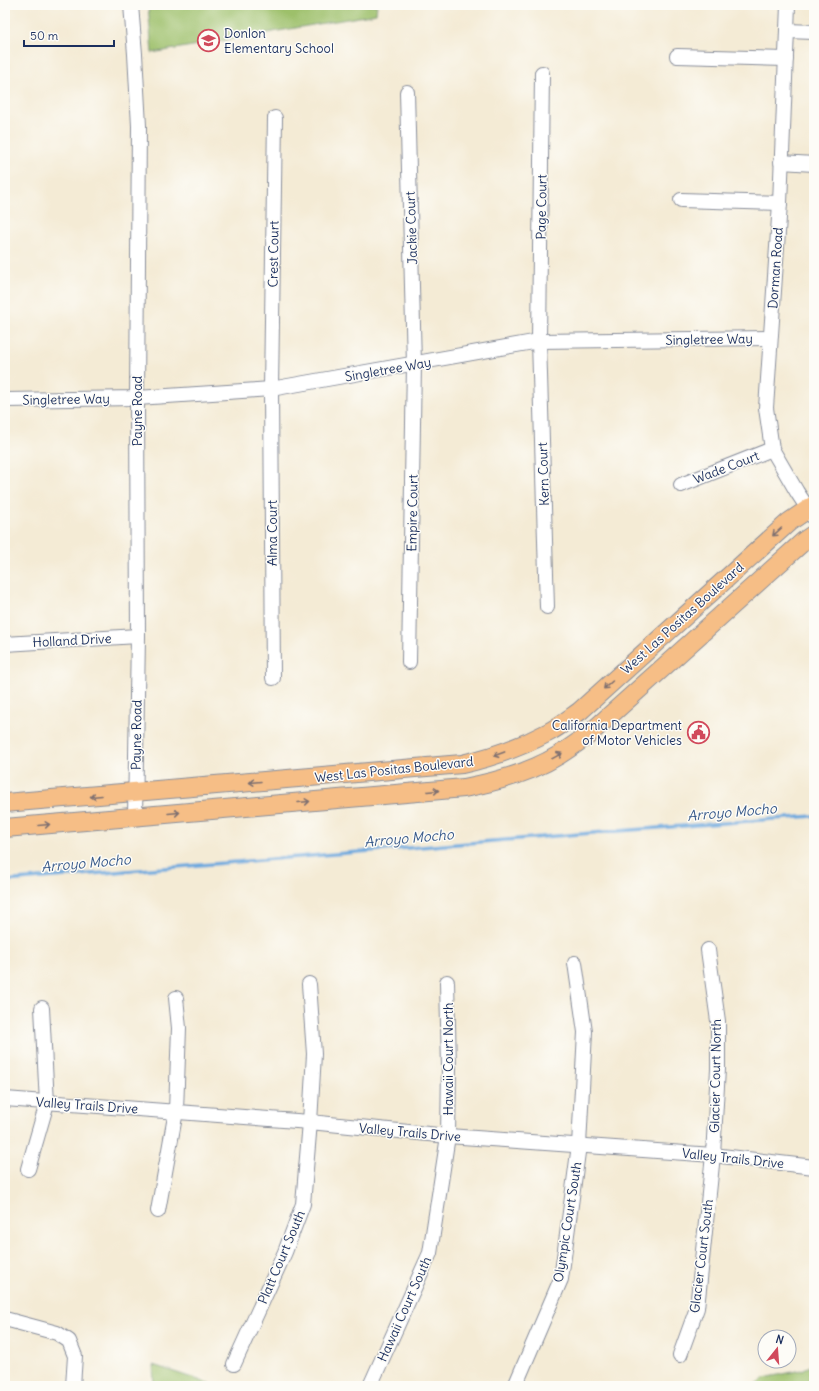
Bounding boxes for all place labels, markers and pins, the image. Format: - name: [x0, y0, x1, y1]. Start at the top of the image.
- place label: Donlon Elementary School: [224, 25, 334, 57]
- school or university icon: Donlon Elementary School: [195, 27, 221, 53]
- place label: California Department of Motor Vehicles: [552, 717, 683, 749]
- public building icon: California Department of Motor Vehicles: [685, 719, 711, 745]

